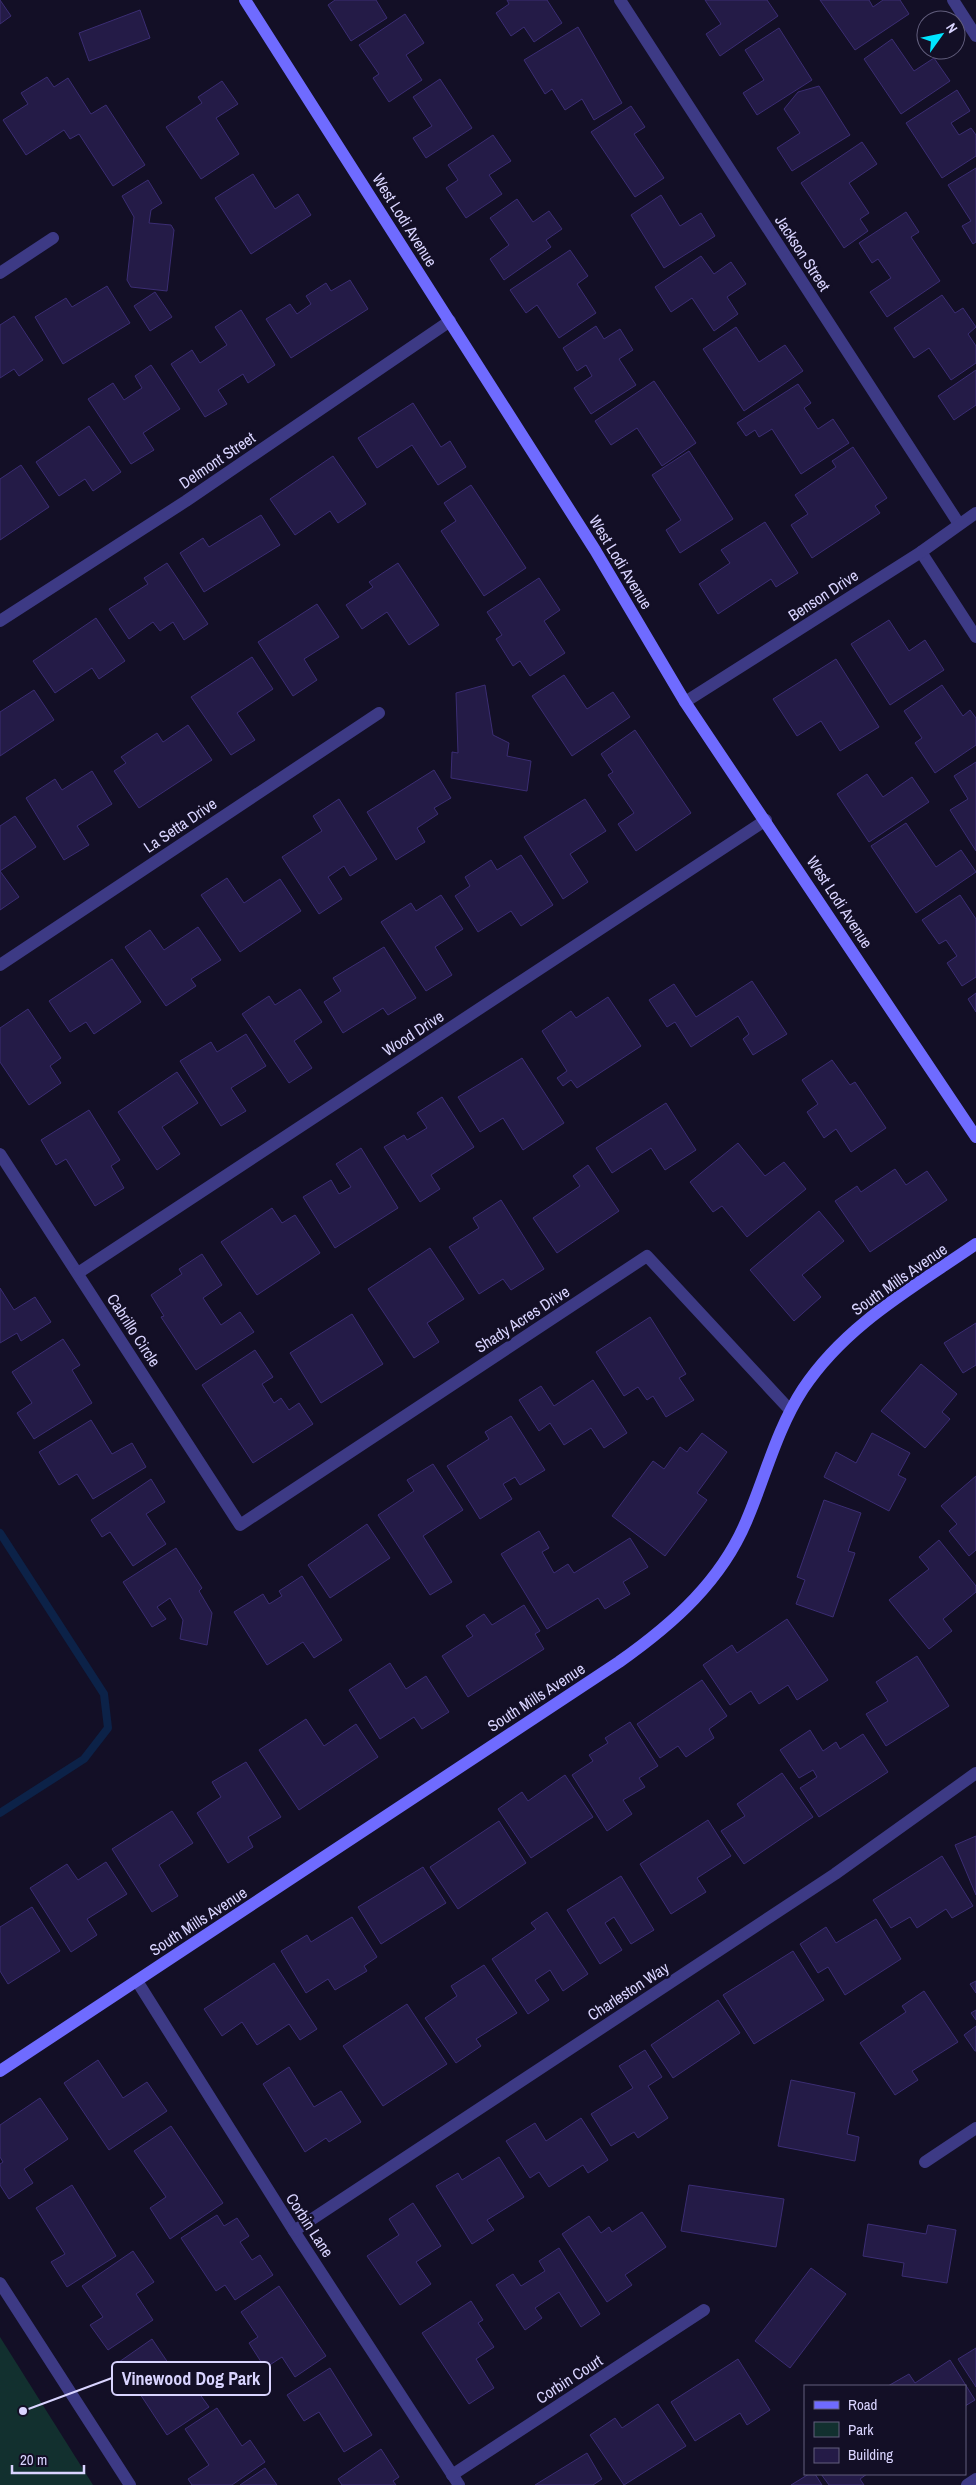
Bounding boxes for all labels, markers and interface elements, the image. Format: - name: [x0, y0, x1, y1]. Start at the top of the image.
- north arrow: [916, 10, 966, 60]
- text: N: [942, 20, 962, 36]
- street label: West Lodi Avenue: [368, 169, 442, 271]
- street label: Jackson Street: [770, 211, 836, 296]
- street label: Delmont Street: [175, 426, 260, 494]
- street label: West Lodi Avenue: [584, 511, 658, 613]
- street label: Benson Drive: [784, 564, 862, 626]
- street label: La Setta Drive: [139, 792, 221, 858]
- street label: West Lodi Avenue: [802, 852, 878, 952]
- street label: Wood Drive: [378, 1005, 448, 1061]
- street label: South Mills Avenue: [847, 1238, 951, 1320]
- street label: Shady Acres Drive: [470, 1280, 574, 1358]
- street label: Cabrillo Circle: [102, 1289, 166, 1371]
- street label: South Mills Avenue: [483, 1657, 589, 1737]
- street label: South Mills Avenue: [145, 1881, 251, 1961]
- street label: Charleston Way: [583, 1956, 673, 2026]
- street label: Corbin Lane: [281, 2189, 339, 2261]
- street label: Corbin Court: [532, 2349, 607, 2409]
- callout: Vinewood Dog Park: [112, 2362, 270, 2395]
- text: Vinewood Dog Park: [122, 2366, 261, 2391]
- legend: [804, 2385, 966, 2475]
- text: Road: [848, 2394, 877, 2415]
- text: Park: [848, 2419, 874, 2440]
- scale bar: [12, 2442, 85, 2474]
- text: Building: [848, 2444, 893, 2465]
- text: 20 m: [20, 2449, 47, 2470]

